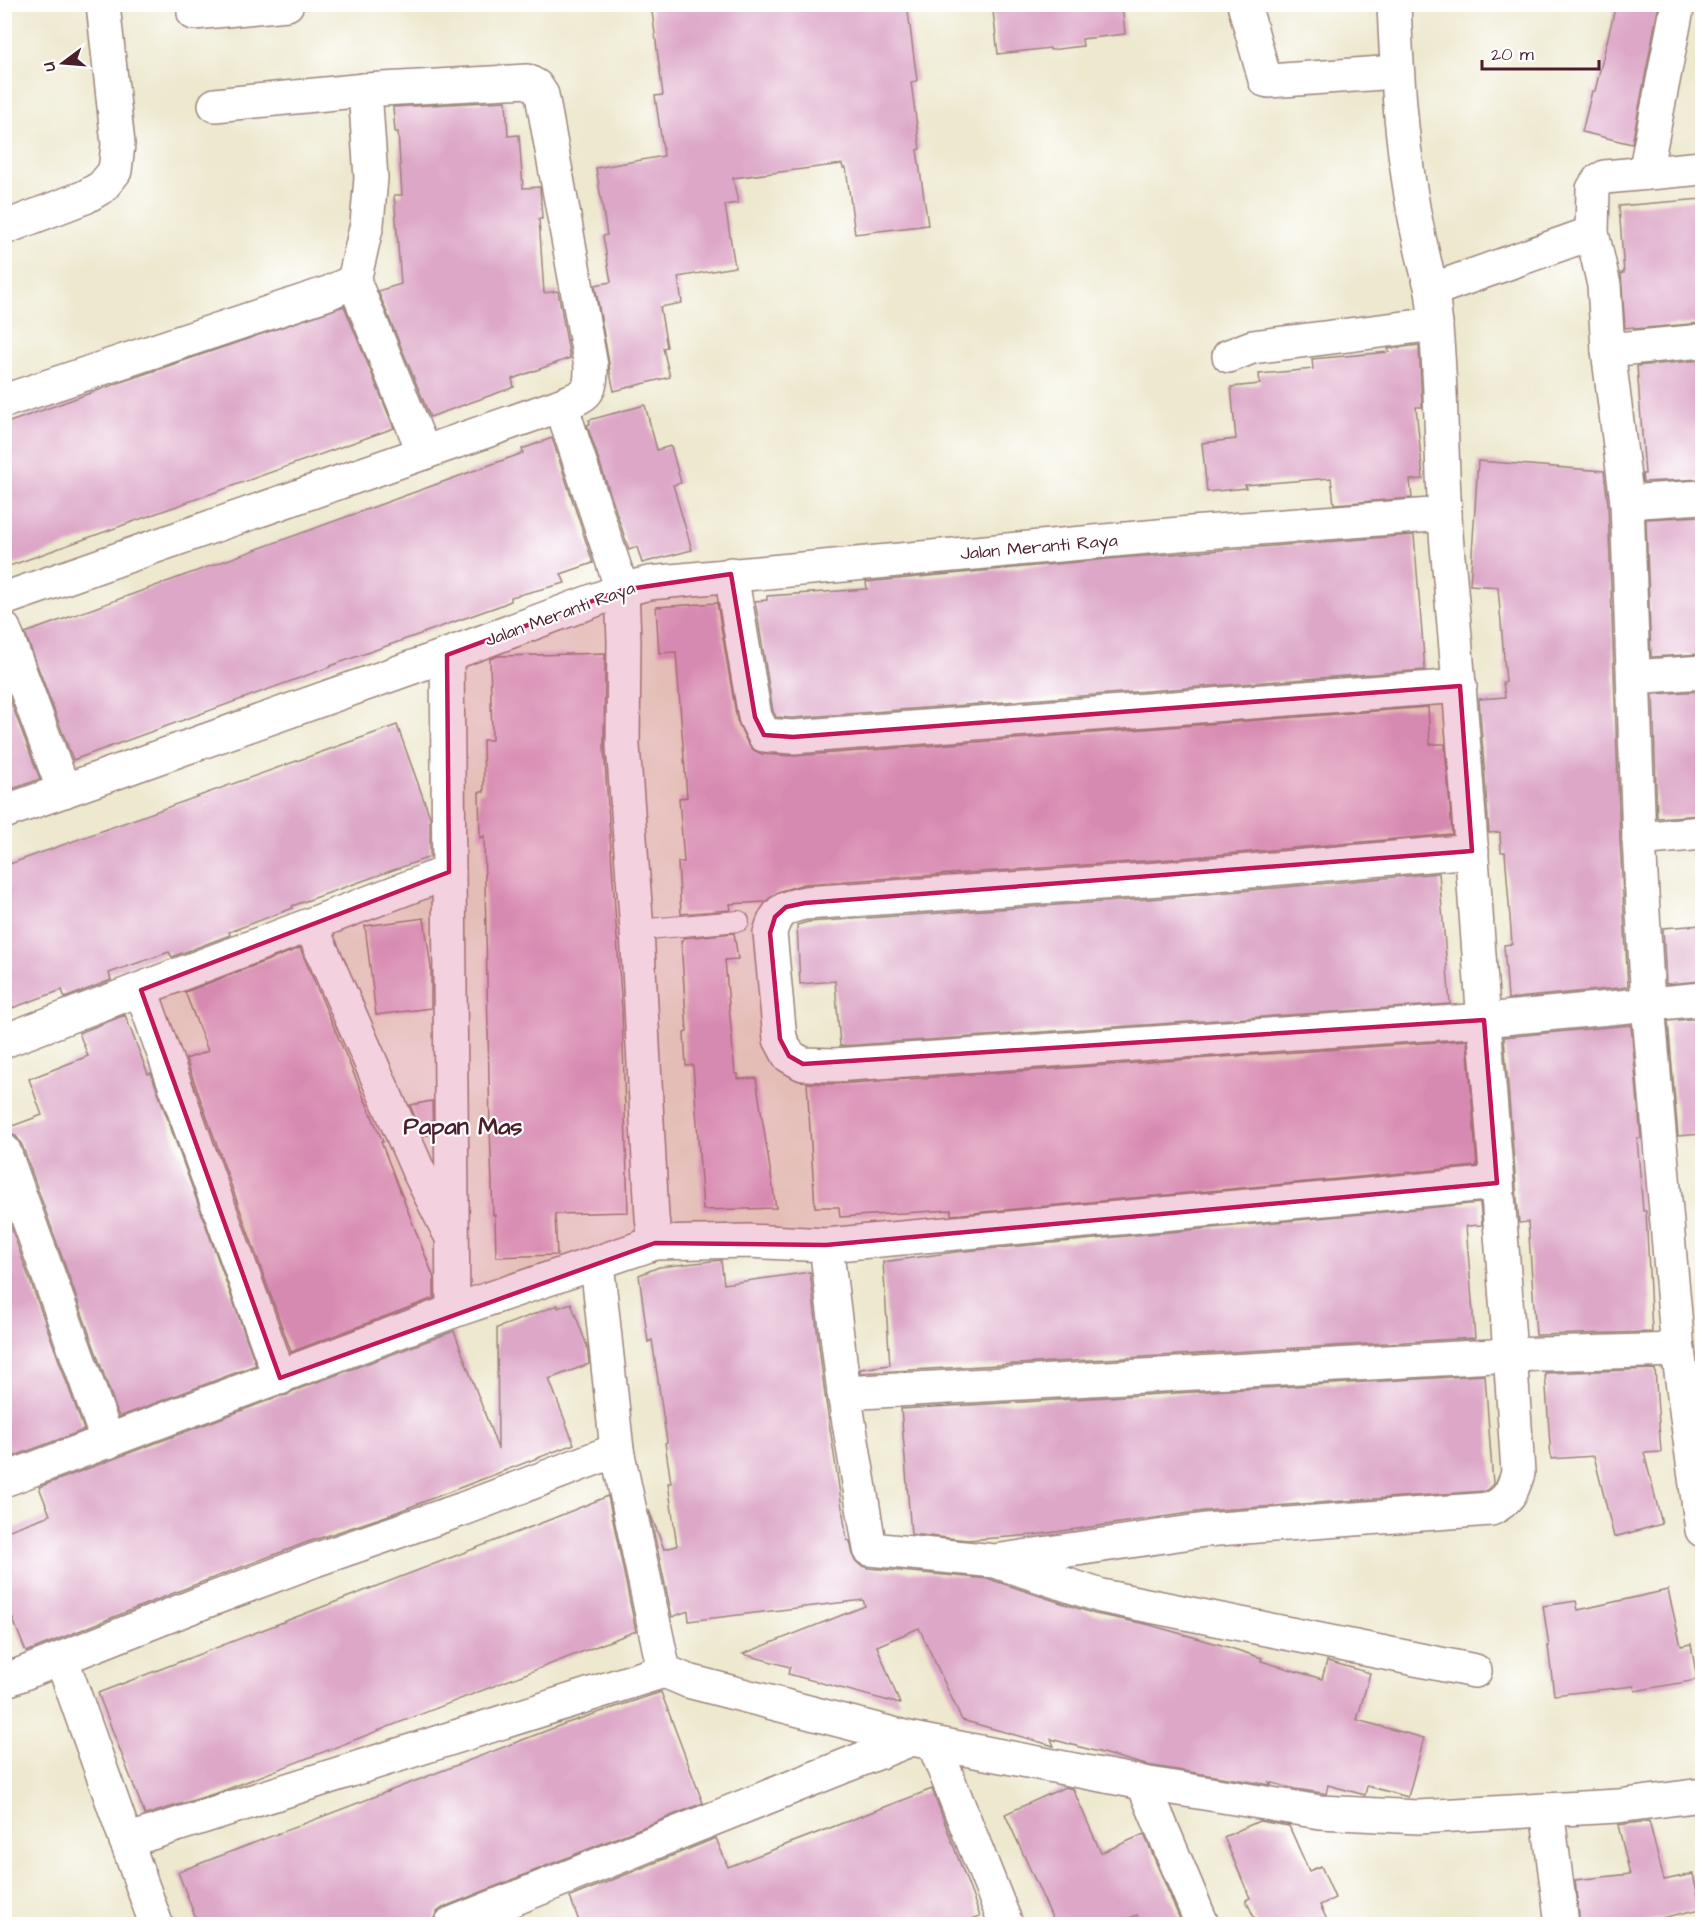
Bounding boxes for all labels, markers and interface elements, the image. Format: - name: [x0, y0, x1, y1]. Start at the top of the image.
- north arrow: [33, 33, 93, 93]
- scale bar: [1482, 33, 1599, 71]
- text: 20 m: [1491, 42, 1534, 67]
- text: U: [38, 59, 61, 74]
- street label: Jalan Meranti Raya: [959, 528, 1119, 567]
- street label: Jalan Meranti Raya: [482, 575, 639, 654]
- district label: Papan Mas: [404, 1110, 522, 1144]

